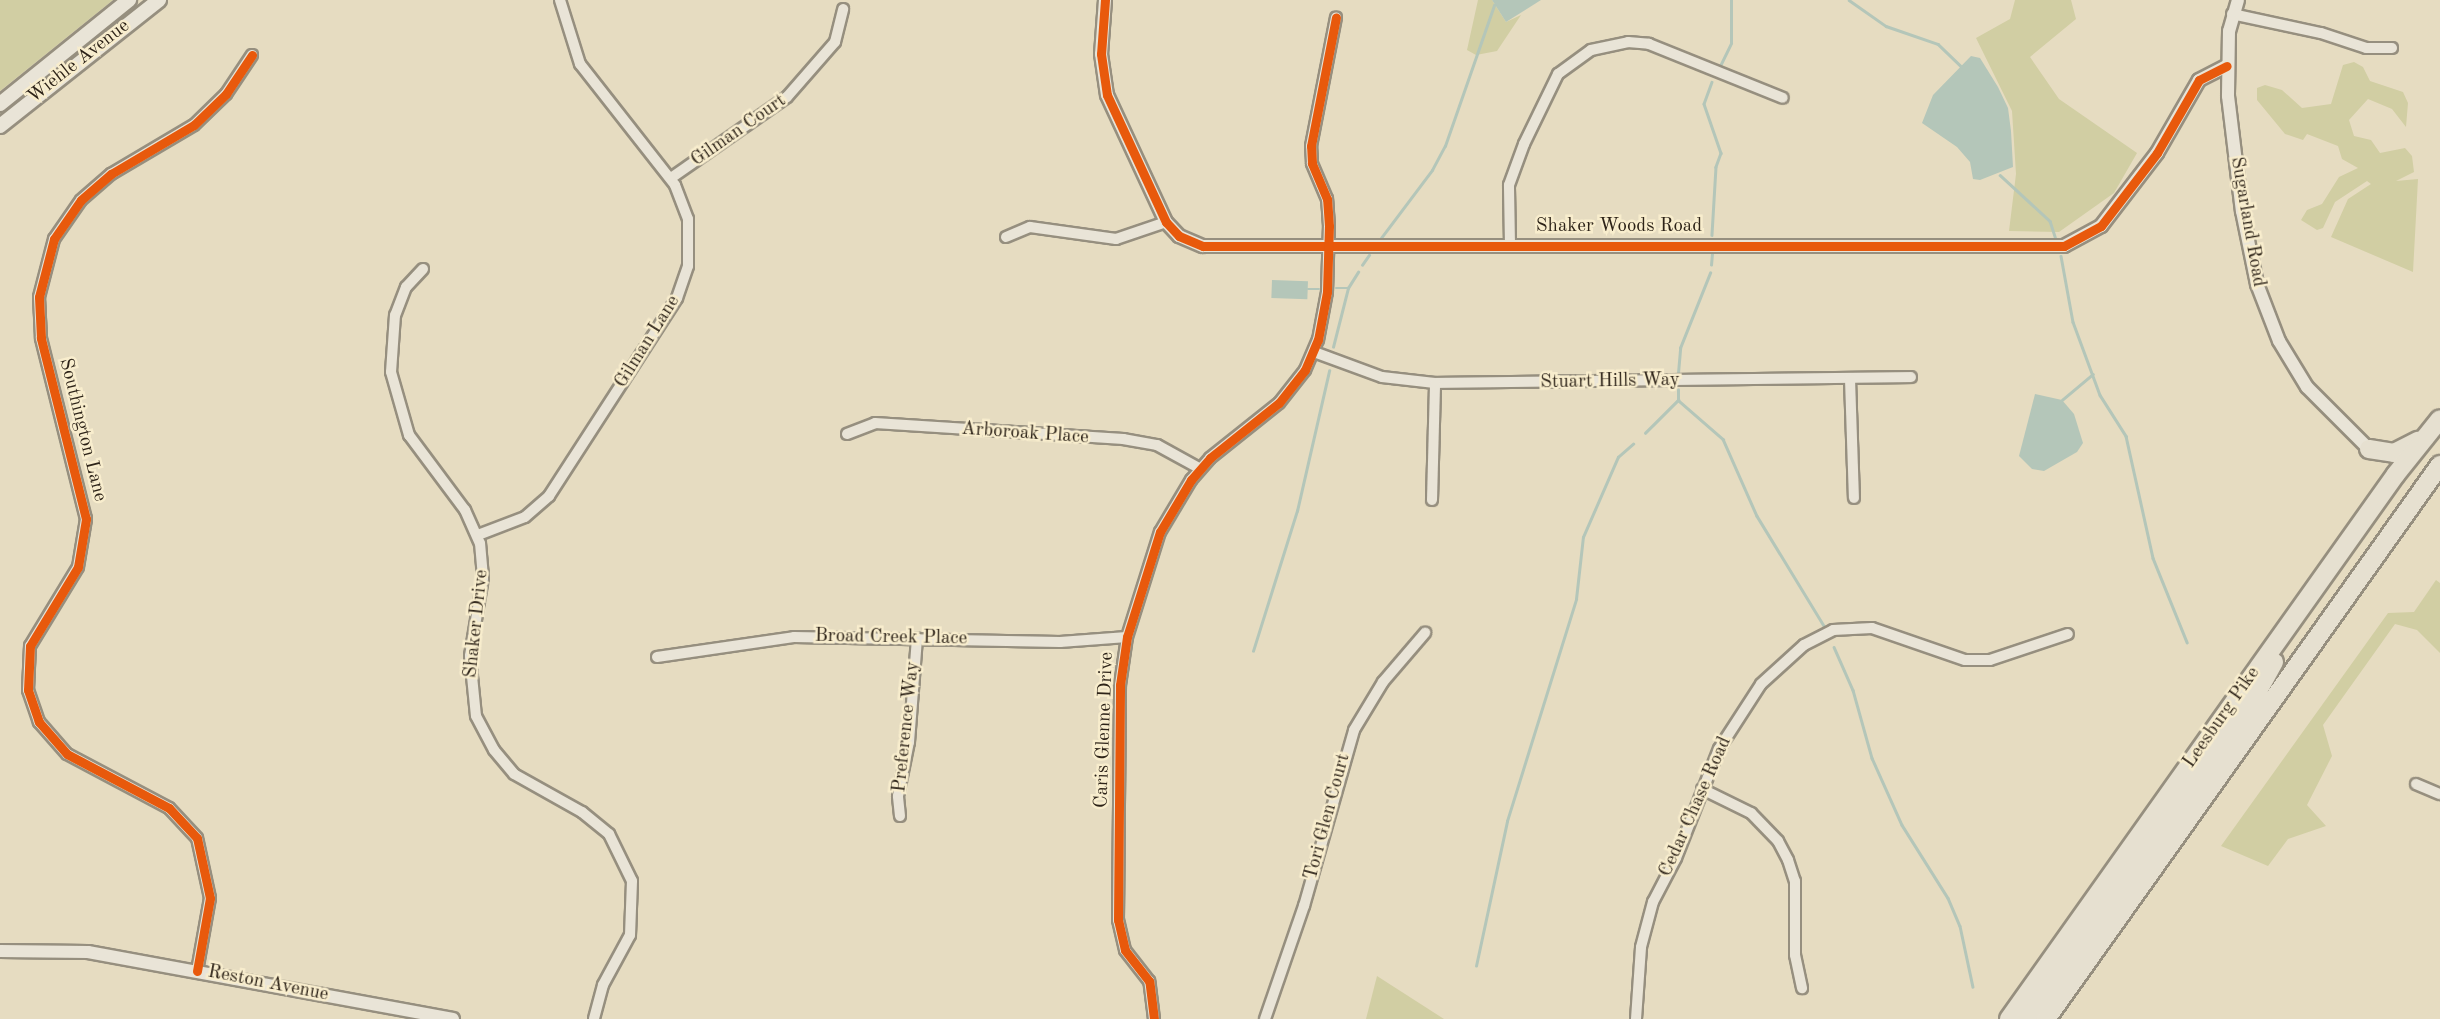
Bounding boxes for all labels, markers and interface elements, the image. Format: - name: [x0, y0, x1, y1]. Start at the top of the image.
- street label: Wiehle Avenue: [23, 15, 135, 109]
- street label: Gilman Court: [687, 90, 791, 172]
- street label: Sugarland Road: [2224, 155, 2270, 289]
- street label: Shaker Woods Road: [1536, 216, 1702, 238]
- street label: Gilman Lane: [610, 291, 686, 393]
- street label: Southington Lane: [53, 356, 111, 504]
- street label: Stuart Hills Way: [1540, 369, 1680, 395]
- street label: Arboroak Place: [961, 418, 1089, 450]
- street label: Shaker Drive: [460, 569, 494, 679]
- street label: Broad Creek Place: [815, 625, 967, 651]
- street label: Caris Glenne Drive: [1091, 651, 1119, 809]
- street label: Preference Way: [889, 660, 925, 794]
- street label: Leesburg Pike: [2179, 663, 2265, 773]
- street label: Cedar Chase Road: [1655, 733, 1737, 881]
- street label: Tori Glen Court: [1300, 751, 1356, 883]
- street label: Reston Avenue: [206, 961, 330, 1007]

